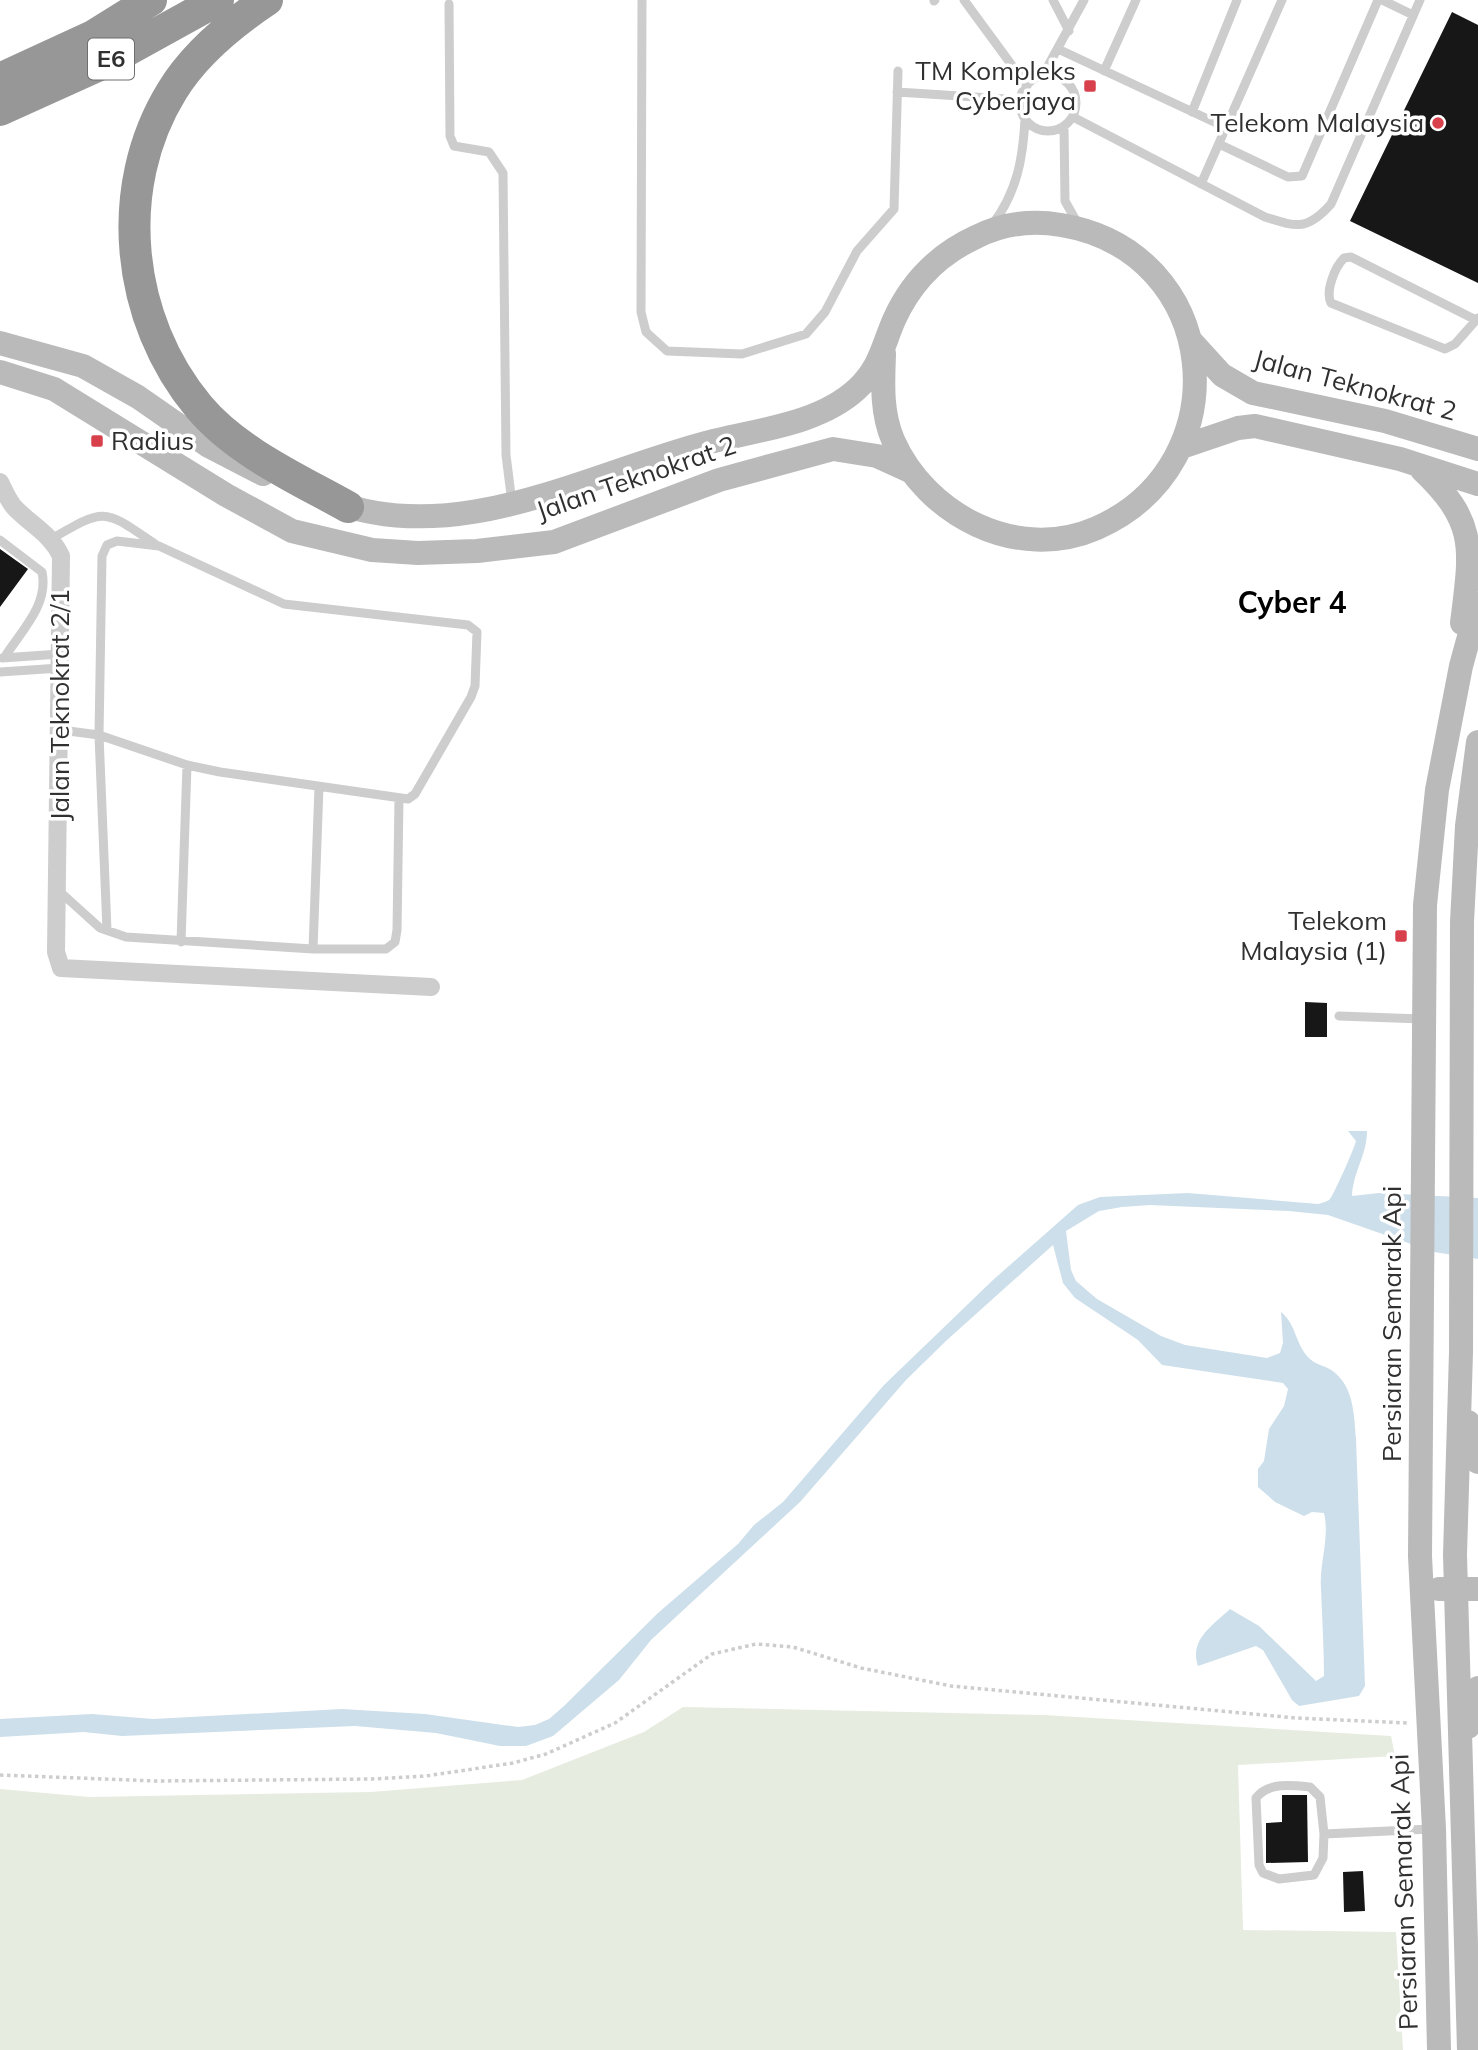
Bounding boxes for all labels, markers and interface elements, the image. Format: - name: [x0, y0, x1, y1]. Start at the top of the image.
- road number: E6: [88, 38, 134, 80]
- place label: TM Kompleks Cyberjaya: [915, 54, 1076, 117]
- marker: TM Kompleks Cyberjaya: [1082, 78, 1098, 94]
- place label: Telekom Malaysia: [1210, 106, 1424, 139]
- marker: Telekom Malaysia: [1430, 115, 1446, 131]
- street label: Jalan Teknokrat 2: [1250, 342, 1460, 428]
- place label: Radius: [111, 424, 194, 457]
- street label: Jalan Teknokrat 2: [532, 428, 740, 527]
- marker: Radius: [89, 433, 105, 449]
- district label: Cyber 4: [1237, 583, 1347, 621]
- street label: Jalan Teknokrat 2/1: [43, 589, 76, 821]
- place label: Telekom Malaysia (1): [1240, 904, 1387, 967]
- marker: Telekom Malaysia (1): [1393, 928, 1409, 944]
- street label: Persiaran Semarak Api: [1375, 1186, 1408, 1462]
- street label: Persiaran Semarak Api: [1382, 1753, 1425, 2031]

